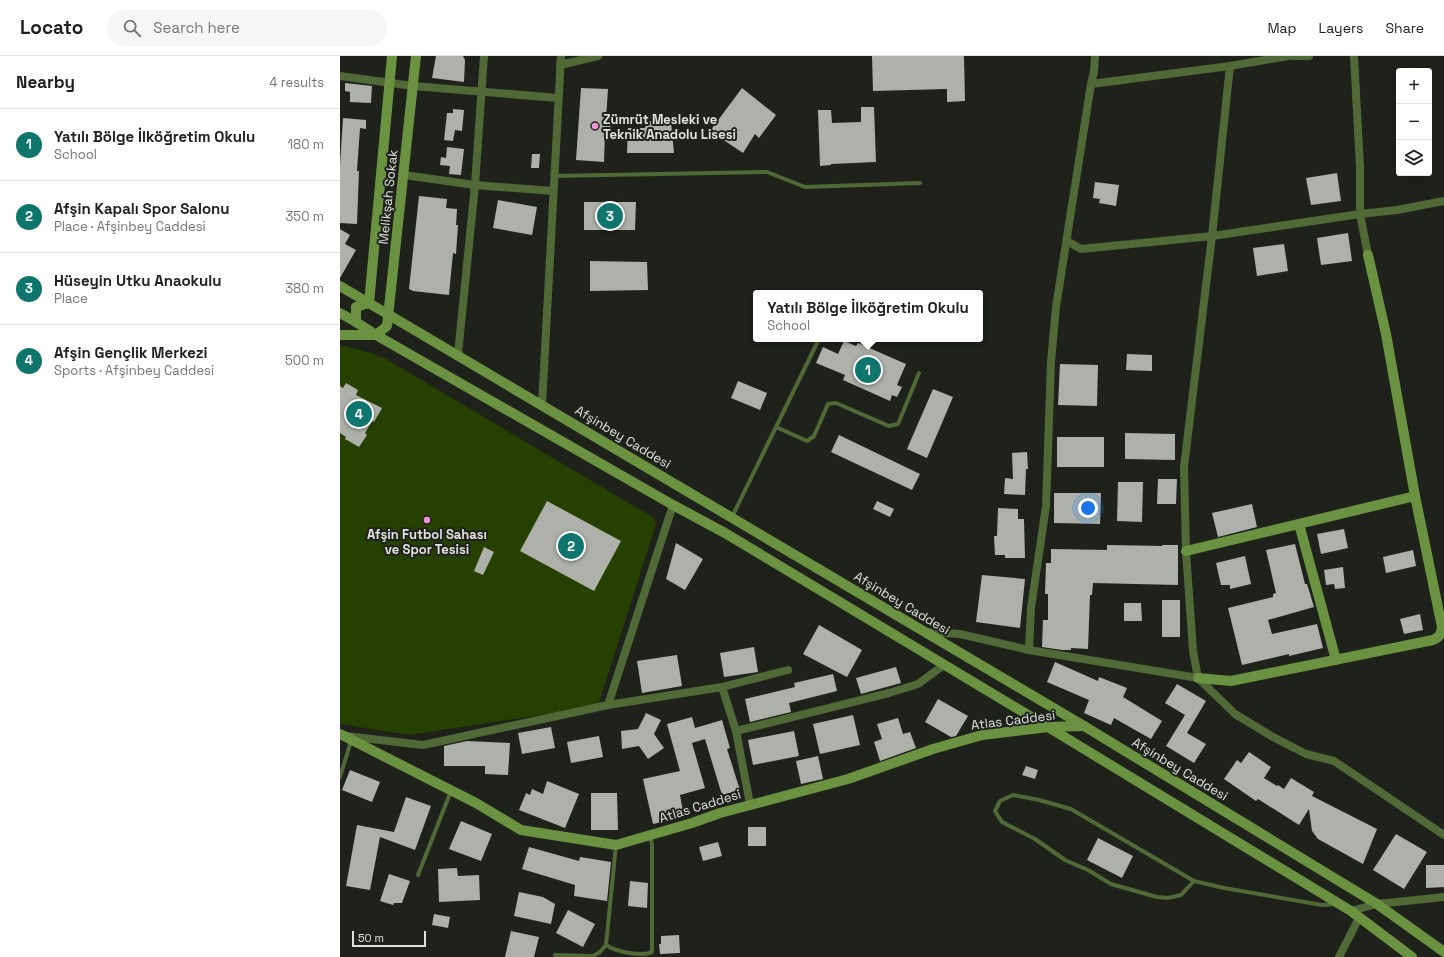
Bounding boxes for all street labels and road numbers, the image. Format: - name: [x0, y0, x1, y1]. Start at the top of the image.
- street label: Melikşah Sokak: [375, 149, 401, 245]
- street label: Afşinbey Caddesi: [572, 402, 674, 472]
- street label: Afşinbey Caddesi: [851, 568, 953, 638]
- street label: Atlas Caddesi: [970, 706, 1056, 734]
- street label: Afşinbey Caddesi: [1129, 734, 1231, 804]
- street label: Atlas Caddesi: [657, 785, 743, 827]

